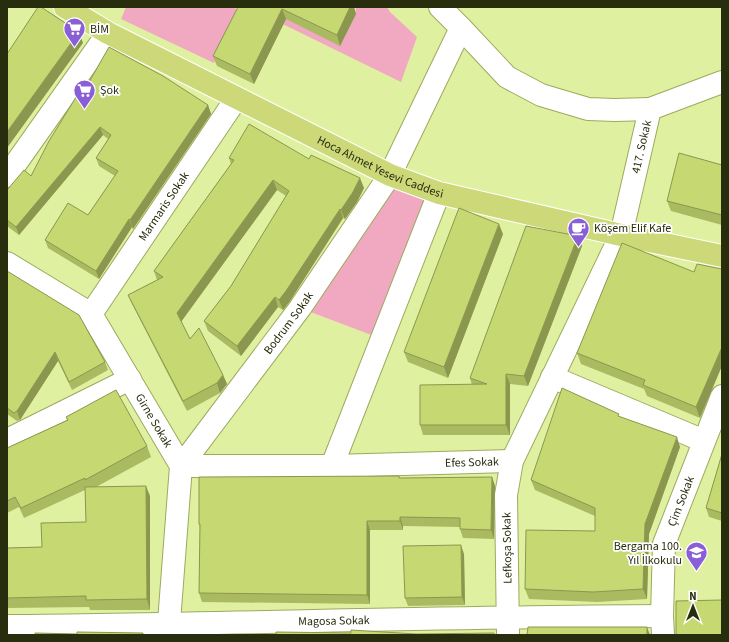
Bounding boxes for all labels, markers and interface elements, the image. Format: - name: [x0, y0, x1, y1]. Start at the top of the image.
- supermarket icon: BİM: [62, 16, 88, 49]
- place label: BİM: [90, 21, 109, 38]
- supermarket icon: Şok: [71, 77, 97, 110]
- place label: Şok: [100, 82, 119, 99]
- street label: 417. Sokak: [627, 119, 656, 175]
- street label: Hoca Ahmet Yesevi Caddesi: [314, 132, 445, 203]
- street label: Marmaris Sokak: [135, 168, 194, 245]
- cafe icon: Köşem Elif Kafe: [566, 215, 592, 248]
- place label: Köşem Elif Kafe: [594, 220, 671, 237]
- street label: Bodrum Sokak: [260, 288, 318, 358]
- street label: Girne Sokak: [131, 390, 176, 451]
- street label: Efes Sokak: [445, 453, 499, 472]
- street label: Çim Sokak: [664, 474, 699, 529]
- street label: Lefkoşa Sokak: [498, 512, 517, 584]
- place label: Bergama 100. Yıl İlkokulu: [614, 538, 682, 569]
- school or university icon: Bergama 100. Yıl İlkokulu: [684, 540, 710, 573]
- north arrow: [673, 586, 713, 626]
- text: N: [689, 589, 697, 604]
- street label: Magosa Sokak: [298, 612, 370, 630]

